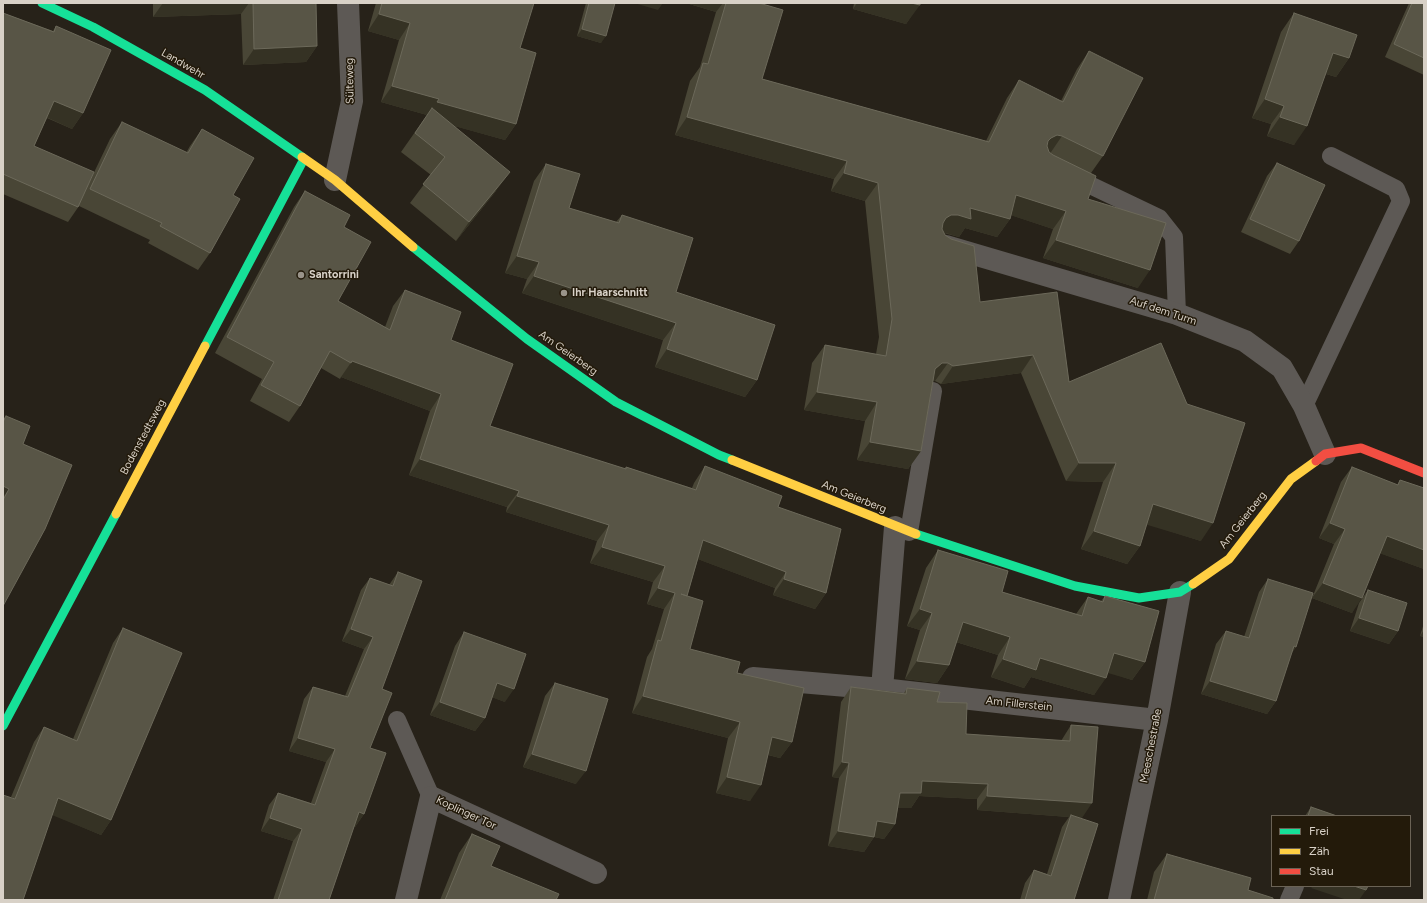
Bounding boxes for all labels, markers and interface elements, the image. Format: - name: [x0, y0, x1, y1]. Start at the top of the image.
- street label: Landwehr: [159, 46, 207, 82]
- street label: Sülteweg: [343, 58, 357, 104]
- place label: Santorrini: [309, 268, 359, 282]
- marker: Santorrini: [296, 270, 306, 280]
- place label: Ihr Haarschnitt: [572, 286, 648, 300]
- marker: Ihr Haarschnitt: [559, 288, 569, 298]
- street label: Auf dem Turm: [1128, 294, 1198, 328]
- street label: Am Geierberg: [536, 328, 600, 378]
- street label: Bodenstedtsweg: [118, 397, 168, 477]
- street label: Am Geierberg: [820, 478, 888, 516]
- street label: Am Geierberg: [1217, 489, 1269, 551]
- street label: Am Fillerstein: [985, 694, 1053, 714]
- street label: Meeschestraße: [1137, 708, 1165, 784]
- street label: Koplinger Tor: [434, 793, 498, 833]
- legend: [1271, 815, 1411, 887]
- text: Frei: [1309, 824, 1329, 838]
- text: Zäh: [1309, 844, 1330, 858]
- text: Stau: [1309, 864, 1334, 878]

